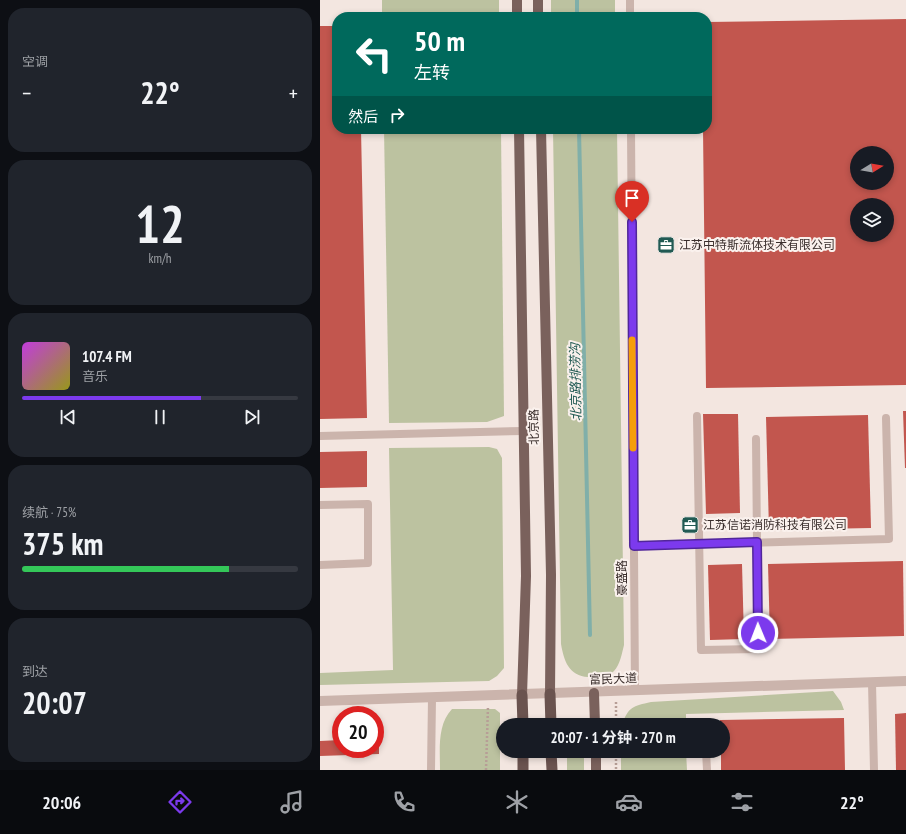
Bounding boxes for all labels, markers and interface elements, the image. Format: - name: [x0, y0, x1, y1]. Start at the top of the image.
- text: 50 m: [414, 22, 465, 59]
- icon: left: [348, 28, 400, 80]
- text: 空调: [22, 53, 48, 70]
- text: 左转: [414, 61, 450, 84]
- text: 22°: [140, 73, 180, 112]
- text: −: [22, 79, 31, 107]
- text: +: [289, 79, 298, 107]
- icon: right: [386, 104, 408, 126]
- text: 然后: [348, 107, 378, 126]
- north arrow: [850, 146, 894, 190]
- map controls: [850, 146, 894, 242]
- pin: [615, 181, 649, 222]
- icon: arrive: [621, 187, 643, 209]
- text: 12: [135, 190, 185, 257]
- button: layers: [850, 198, 894, 242]
- office icon: 江苏中特斯流体技术有限公司: [656, 235, 676, 255]
- place label: 江苏中特斯流体技术有限公司: [679, 237, 835, 252]
- text: km/h: [148, 250, 172, 267]
- water label: 北京路排涝沟: [566, 341, 585, 421]
- text: 107.4 FM: [82, 347, 132, 366]
- text: 音乐: [82, 368, 108, 385]
- icon: previous: [57, 406, 79, 428]
- icon: pause: [149, 406, 171, 428]
- icon: next: [241, 406, 263, 428]
- street label: 北京路: [526, 409, 541, 445]
- text: 续航 · 75%: [22, 504, 76, 521]
- office icon: 江苏信诺消防科技有限公司: [680, 515, 700, 535]
- place label: 江苏信诺消防科技有限公司: [703, 517, 847, 532]
- text: 375 km: [22, 524, 103, 563]
- street label: 豪盛路: [614, 560, 629, 596]
- position arrow: [737, 612, 779, 654]
- text: 到达: [22, 663, 48, 680]
- street label: 富民大道: [589, 670, 637, 687]
- text: 20:07: [22, 683, 87, 722]
- speed limit sign: 20: [332, 706, 384, 758]
- text: 20:07 · 1 分钟 · 270 m: [550, 728, 676, 747]
- icon: directions: [166, 788, 194, 816]
- icon: music: [278, 788, 306, 816]
- icon: phone: [390, 788, 418, 816]
- icon: climate: [503, 788, 531, 816]
- icon: car: [615, 788, 643, 816]
- icon: filters: [728, 788, 756, 816]
- text: 20:06: [42, 791, 81, 814]
- text: 22°: [840, 791, 864, 814]

